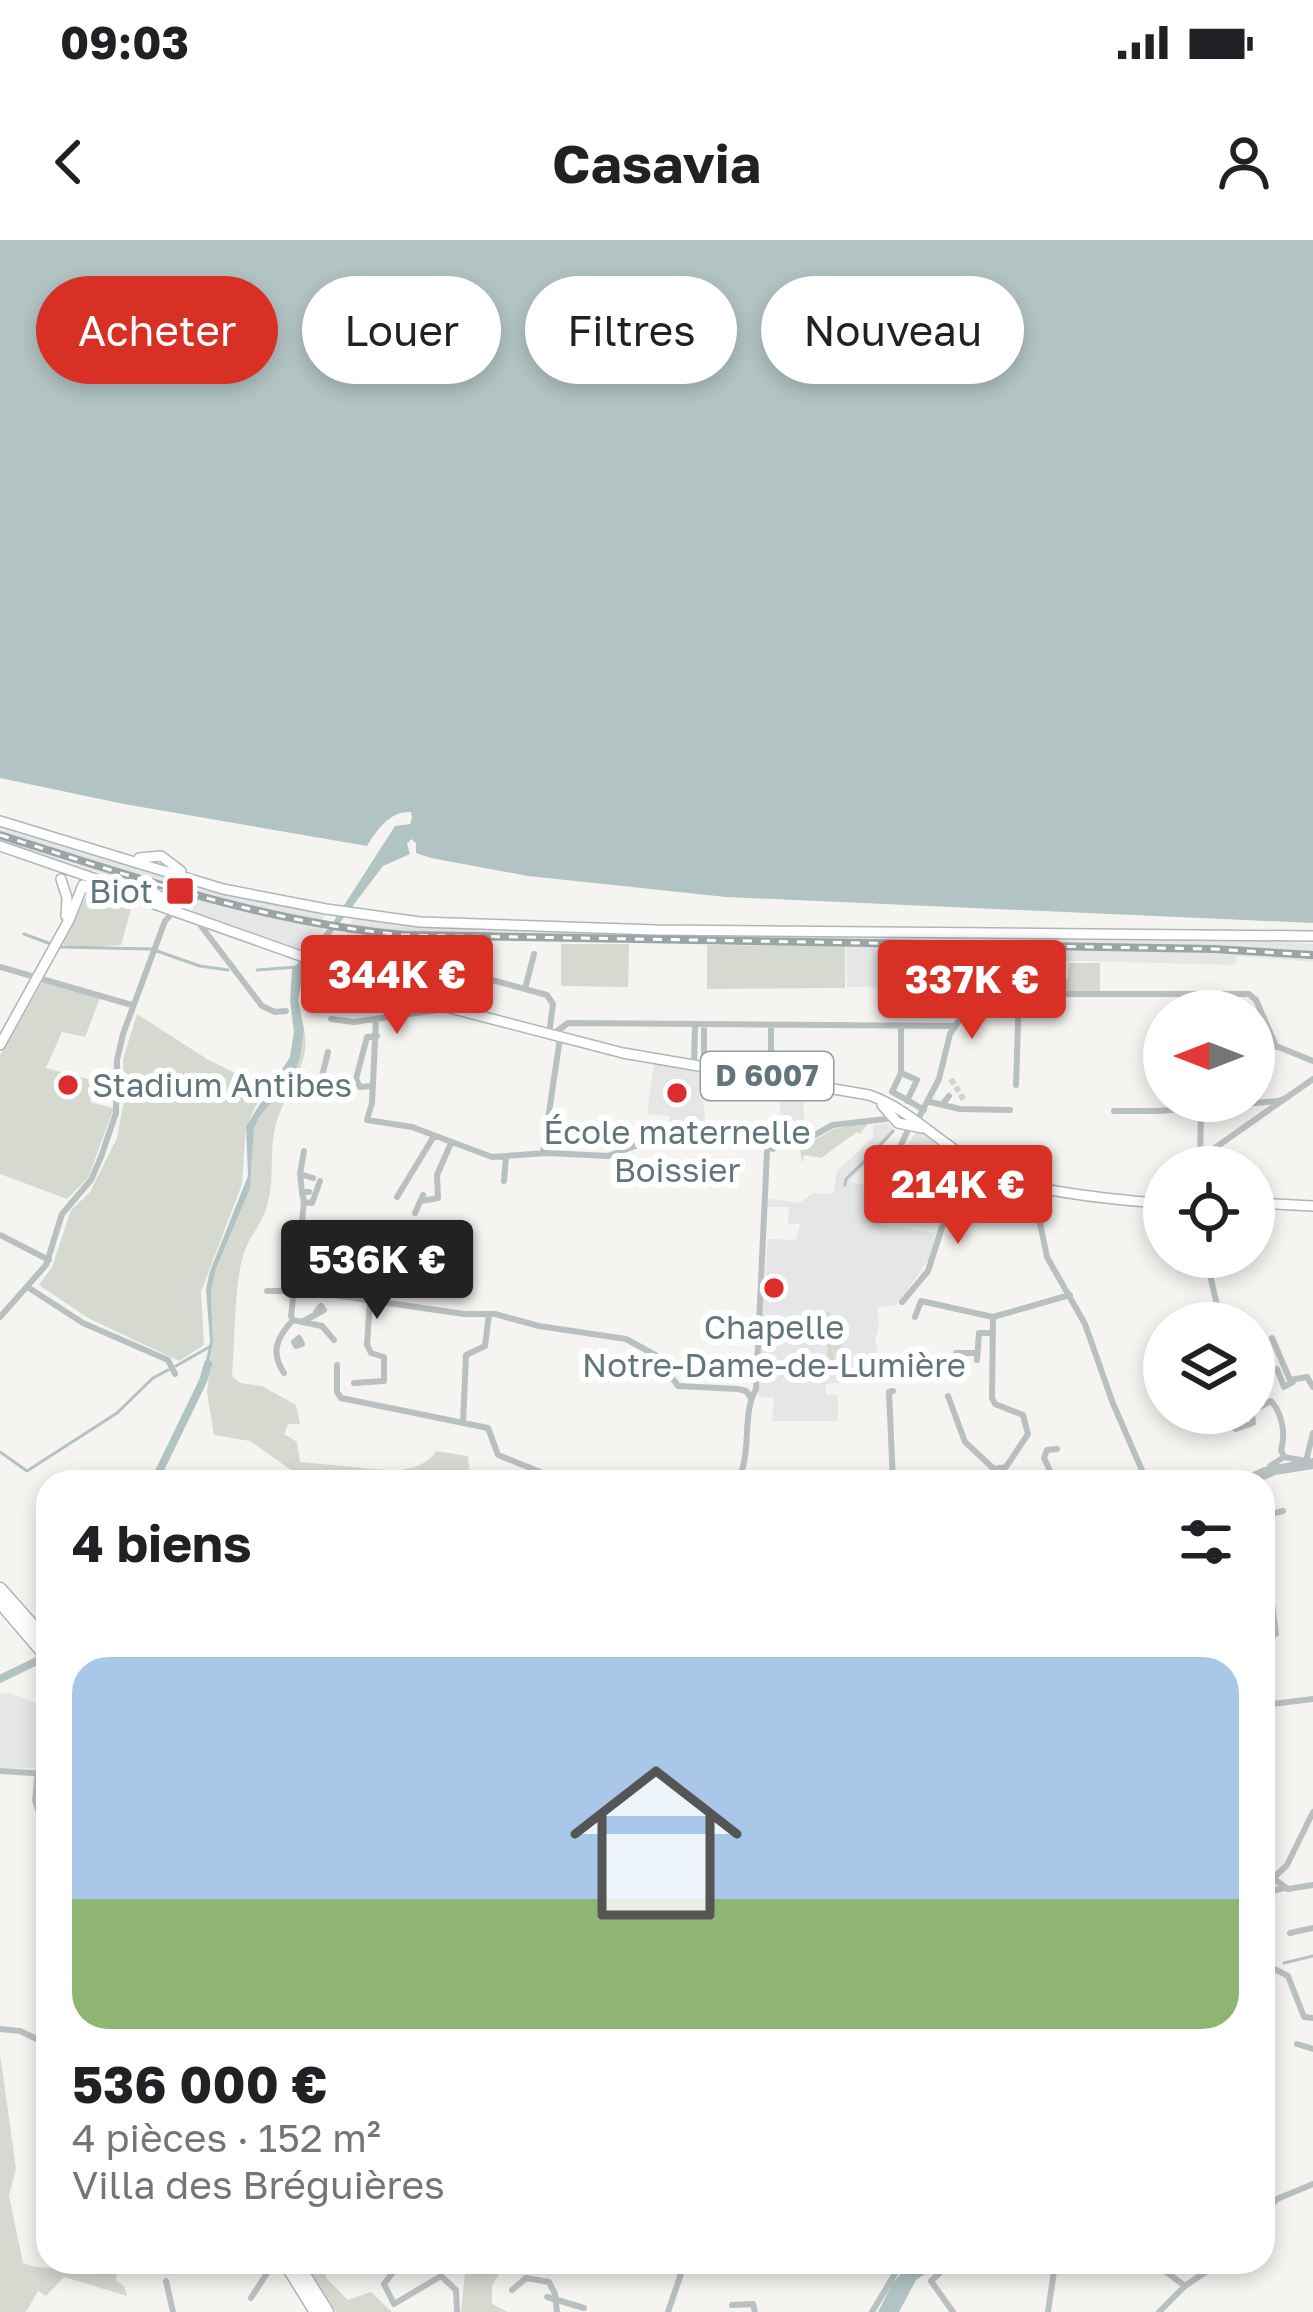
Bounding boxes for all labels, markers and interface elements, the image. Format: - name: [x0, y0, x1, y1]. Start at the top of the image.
- text: 09:03: [60, 15, 189, 69]
- icon: back: [36, 129, 102, 195]
- icon: person: [1211, 129, 1277, 195]
- text: Casavia: [552, 130, 761, 195]
- chip: Acheter: [36, 276, 278, 384]
- chip: Louer: [302, 276, 501, 384]
- chip: Filtres: [525, 276, 737, 384]
- chip: Nouveau: [761, 276, 1024, 384]
- place label: Biot: [89, 871, 153, 910]
- marker: Biot: [164, 875, 196, 907]
- pin: 344K €: [299, 935, 495, 1037]
- pin: 337K €: [874, 940, 1070, 1042]
- text: 344K €: [328, 950, 466, 997]
- text: 337K €: [905, 955, 1039, 1002]
- north arrow: [1143, 990, 1275, 1122]
- map controls: [1143, 990, 1275, 1434]
- road number: D 6007: [701, 1052, 833, 1100]
- place label: Stadium Antibes: [92, 1065, 352, 1104]
- marker: Stadium Antibes: [55, 1072, 81, 1098]
- marker: École maternelle Boissier: [664, 1080, 690, 1106]
- place label: École maternelle Boissier: [543, 1112, 811, 1189]
- pin: 214K €: [860, 1145, 1056, 1247]
- button: locate: [1143, 1146, 1275, 1278]
- text: 214K €: [891, 1160, 1025, 1207]
- pin: 536K €: [279, 1220, 475, 1322]
- text: 536K €: [308, 1235, 446, 1282]
- marker: Chapelle Notre-Dame-de-Lumière: [761, 1275, 787, 1301]
- button: layers: [1143, 1302, 1275, 1434]
- place label: Chapelle Notre-Dame-de-Lumière: [582, 1307, 966, 1384]
- icon: filters: [1173, 1509, 1239, 1575]
- text: 4 biens: [72, 1512, 251, 1573]
- icon: home: [548, 1735, 764, 1951]
- text: 536 000 €: [72, 2053, 328, 2114]
- text: 4 pièces · 152 m²: [72, 2114, 381, 2161]
- text: Villa des Bréguières: [72, 2161, 445, 2208]

